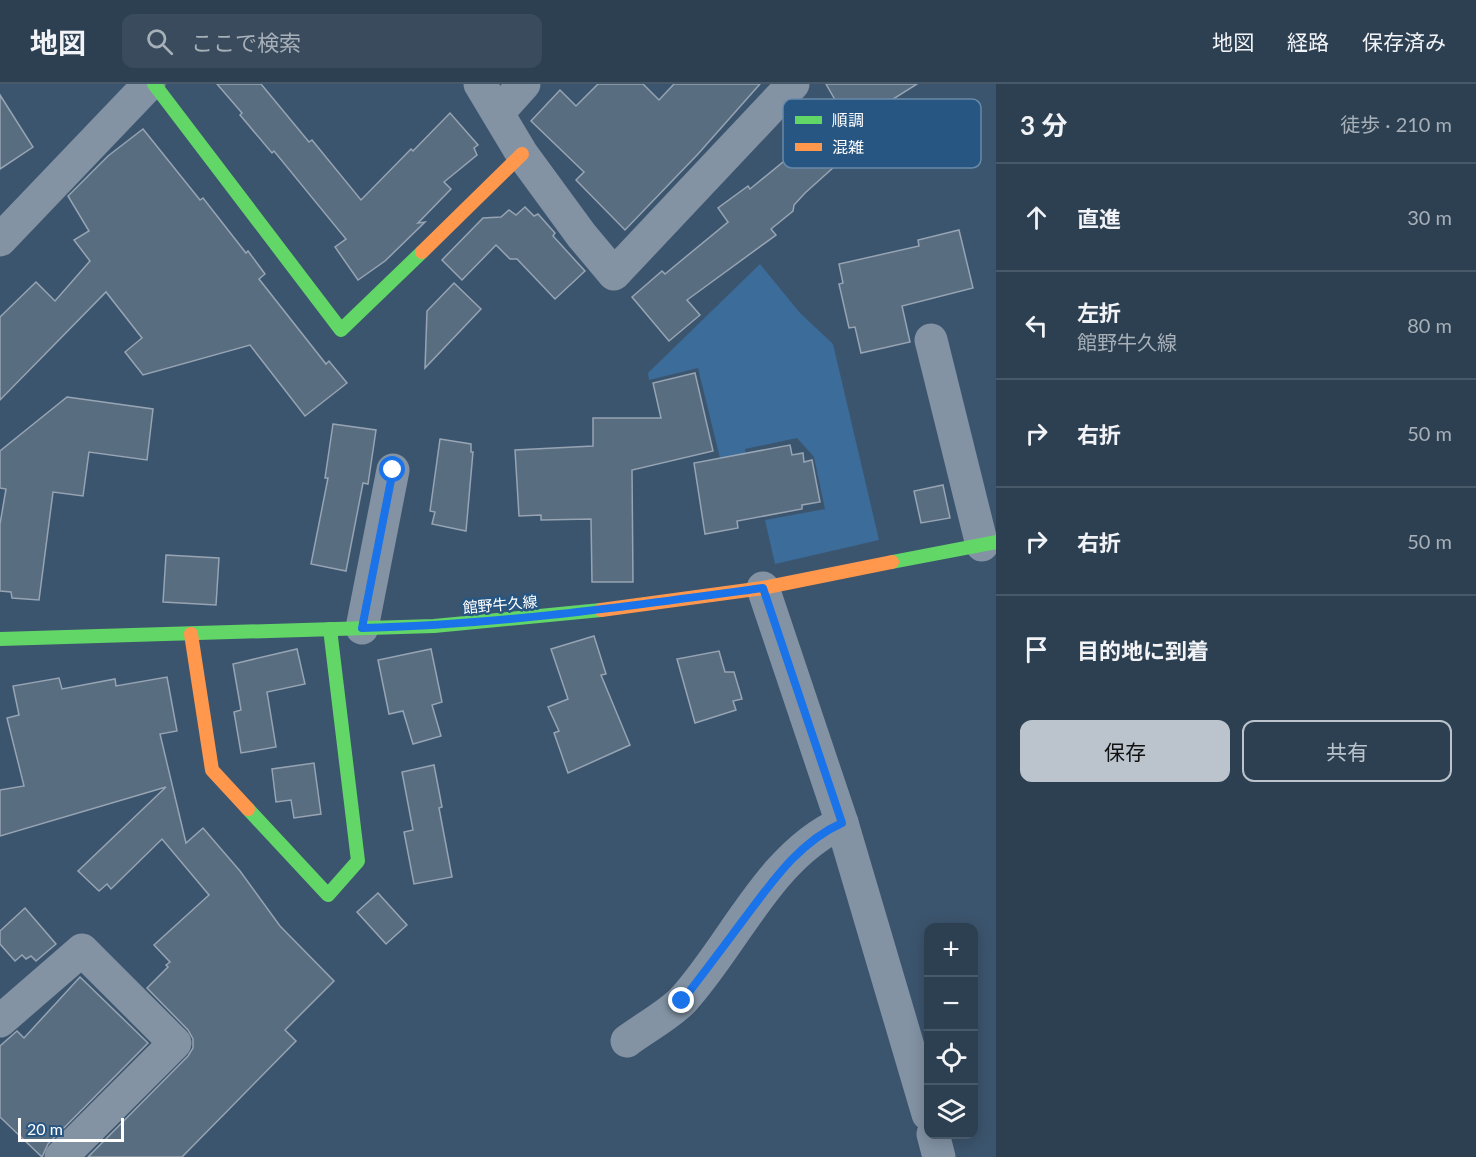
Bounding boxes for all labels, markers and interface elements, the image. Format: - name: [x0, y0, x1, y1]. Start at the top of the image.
- search box: [122, 14, 542, 68]
- text: 地図: [30, 25, 86, 59]
- icon: search: [143, 25, 176, 58]
- text: ここで検索: [191, 29, 301, 56]
- text: 地図: [1212, 29, 1254, 54]
- text: 経路: [1287, 29, 1329, 54]
- text: 保存済み: [1362, 29, 1446, 54]
- legend: [783, 99, 981, 168]
- text: 3 分: [1020, 109, 1067, 141]
- text: 順調: [832, 110, 864, 129]
- text: 徒歩 · 210 m: [1340, 112, 1452, 136]
- text: 混雑: [832, 137, 864, 156]
- icon: ahead: [1020, 201, 1053, 234]
- text: 直進: [1077, 205, 1121, 232]
- text: 30 m: [1407, 205, 1452, 229]
- text: 左折: [1077, 299, 1121, 326]
- icon: left: [1020, 309, 1053, 342]
- text: 80 m: [1407, 313, 1452, 337]
- text: 館野牛久線: [1077, 330, 1177, 354]
- icon: right: [1020, 417, 1053, 450]
- text: 右折: [1077, 421, 1121, 448]
- text: 50 m: [1407, 421, 1452, 445]
- route start: [379, 456, 405, 482]
- icon: right: [1020, 525, 1053, 558]
- text: 右折: [1077, 529, 1121, 556]
- text: 50 m: [1407, 529, 1452, 553]
- street label: 館野牛久線: [462, 592, 538, 616]
- icon: arrive: [1020, 633, 1053, 666]
- text: 目的地に到着: [1077, 637, 1209, 664]
- button: 保存: [1020, 720, 1230, 782]
- button: 共有: [1242, 720, 1452, 782]
- map controls: [924, 923, 978, 1139]
- button: +: [924, 923, 978, 977]
- button: −: [924, 977, 978, 1031]
- route end: [668, 987, 694, 1013]
- button: locate: [924, 1031, 978, 1085]
- button: layers: [924, 1085, 978, 1139]
- scale bar: [18, 1115, 124, 1142]
- text: 20 m: [27, 1119, 63, 1138]

